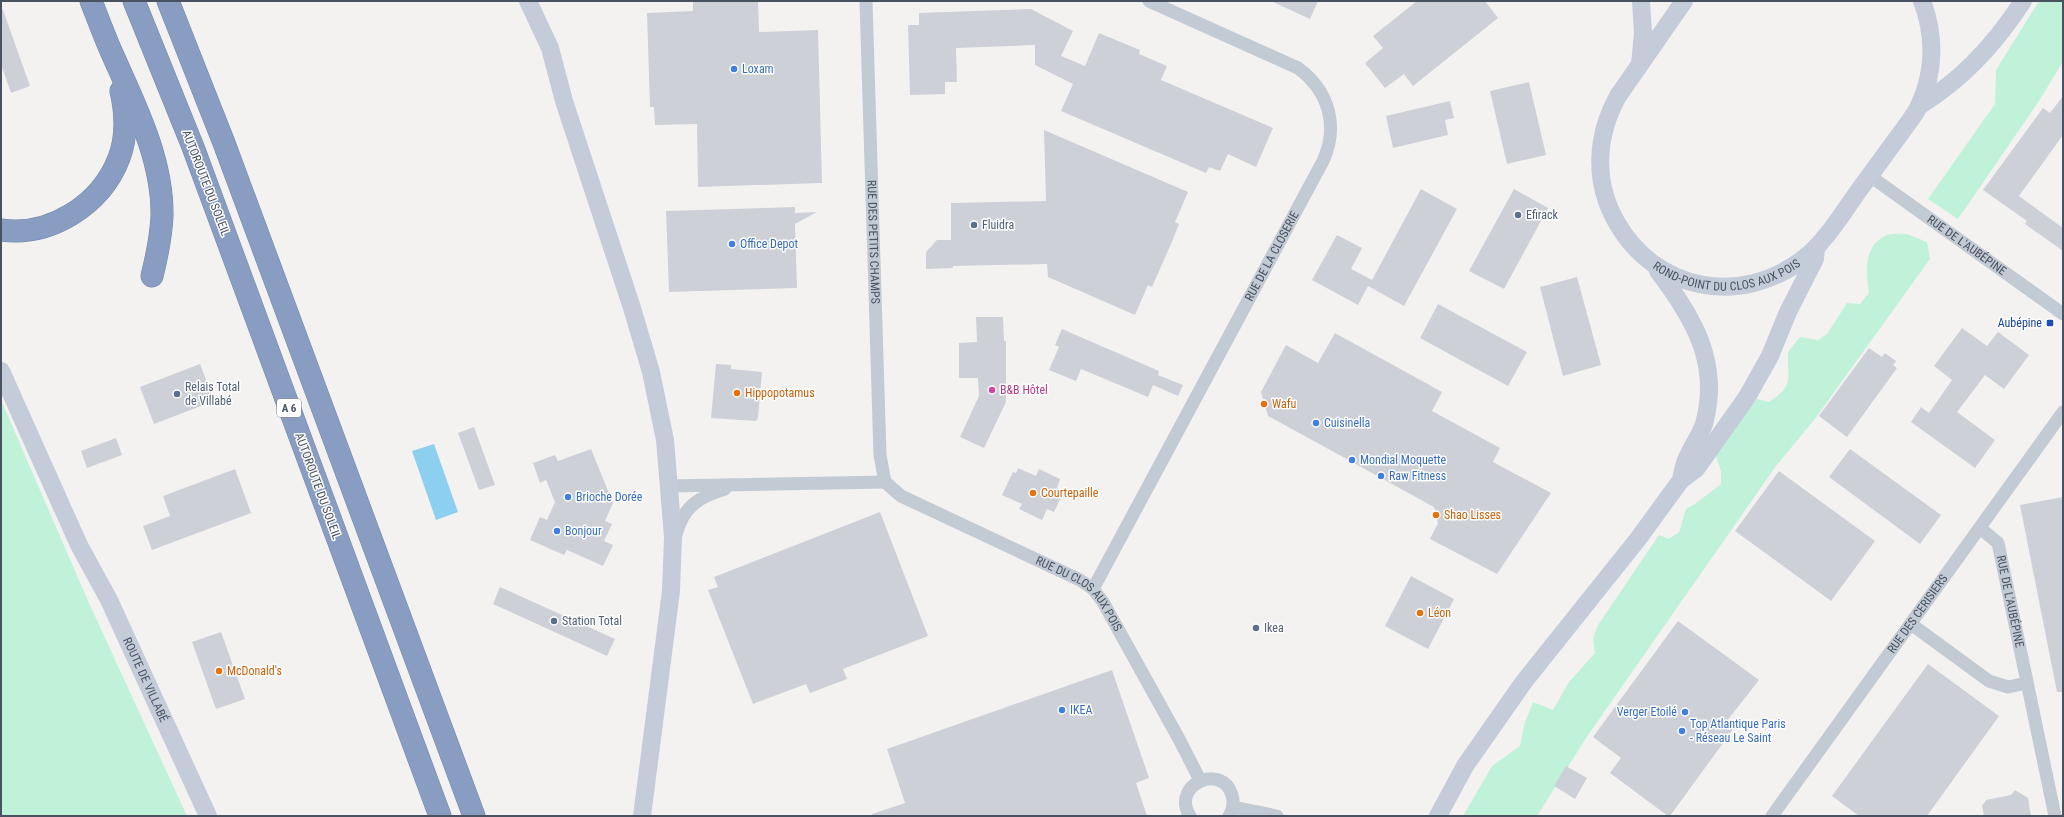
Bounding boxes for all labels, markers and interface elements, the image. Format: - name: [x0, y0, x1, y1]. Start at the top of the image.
- place label: Loxam: [742, 62, 774, 76]
- marker: Loxam: [729, 64, 739, 74]
- street label: AUTOROUTE DU SOLEIL: [179, 128, 233, 238]
- street label: RUE DES PETITS CHAMPS: [865, 180, 882, 304]
- place label: Efirack: [1526, 208, 1559, 222]
- street label: RUE DE LA CLOSERIE: [1242, 209, 1302, 303]
- marker: Efirack: [1513, 210, 1523, 220]
- street label: RUE DE L'AUBÉPINE: [1925, 212, 2009, 278]
- place label: Fluidra: [982, 218, 1014, 232]
- marker: Fluidra: [969, 220, 979, 230]
- place label: Office Depot: [740, 237, 798, 251]
- marker: Office Depot: [727, 239, 737, 249]
- street label: ROND-POINT DU CLOS AUX POIS: [1649, 251, 1803, 269]
- text: ROND-POINT DU CLOS AUX POIS: [1650, 256, 1803, 294]
- place label: Aubépine: [1998, 316, 2042, 330]
- marker: Aubépine: [2045, 318, 2055, 328]
- place label: Relais Total de Villabé: [185, 380, 240, 408]
- place label: B&B Hôtel: [1000, 383, 1048, 397]
- marker: B&B Hôtel: [987, 385, 997, 395]
- place label: Hippopotamus: [745, 386, 815, 400]
- marker: Hippopotamus: [732, 388, 742, 398]
- marker: Relais Total de Villabé: [172, 389, 182, 399]
- place label: Wafu: [1272, 397, 1296, 411]
- road number: A 6: [277, 399, 301, 417]
- marker: Wafu: [1259, 399, 1269, 409]
- place label: Cuisinella: [1324, 416, 1371, 430]
- marker: Cuisinella: [1311, 418, 1321, 428]
- street label: AUTOROUTE DU SOLEIL: [292, 431, 344, 541]
- place label: Mondial Moquette: [1360, 453, 1446, 467]
- marker: Mondial Moquette: [1347, 455, 1357, 465]
- place label: Raw Fitness: [1389, 469, 1446, 483]
- marker: Raw Fitness: [1376, 471, 1386, 481]
- place label: Courtepaille: [1041, 486, 1099, 500]
- marker: Courtepaille: [1028, 488, 1038, 498]
- place label: Brioche Dorée: [576, 490, 643, 504]
- marker: Brioche Dorée: [563, 492, 573, 502]
- place label: Shao Lisses: [1444, 508, 1501, 522]
- marker: Shao Lisses: [1431, 510, 1441, 520]
- place label: Bonjour: [565, 524, 602, 538]
- marker: Bonjour: [552, 526, 562, 536]
- street label: RUE DU CLOS AUX POIS: [1034, 553, 1125, 634]
- street label: RUE DE L'AUBÉPINE: [1994, 554, 2027, 649]
- street label: RUE DES CERISIERS: [1884, 572, 1951, 656]
- place label: Léon: [1428, 606, 1451, 620]
- marker: Léon: [1415, 608, 1425, 618]
- place label: Station Total: [562, 614, 622, 628]
- marker: Station Total: [549, 616, 559, 626]
- place label: Ikea: [1264, 621, 1284, 635]
- marker: Ikea: [1251, 623, 1261, 633]
- street label: ROUTE DE VILLABÉ: [120, 635, 172, 724]
- place label: McDonald's: [227, 664, 282, 678]
- marker: McDonald's: [214, 666, 224, 676]
- place label: IKEA: [1070, 703, 1093, 717]
- marker: IKEA: [1057, 705, 1067, 715]
- place label: Verger Etoilé: [1617, 705, 1677, 719]
- marker: Verger Etoilé: [1680, 707, 1690, 717]
- place label: Top Atlantique Paris - Réseau Le Saint: [1690, 717, 1786, 745]
- marker: Top Atlantique Paris - Réseau Le Saint: [1677, 726, 1687, 736]

